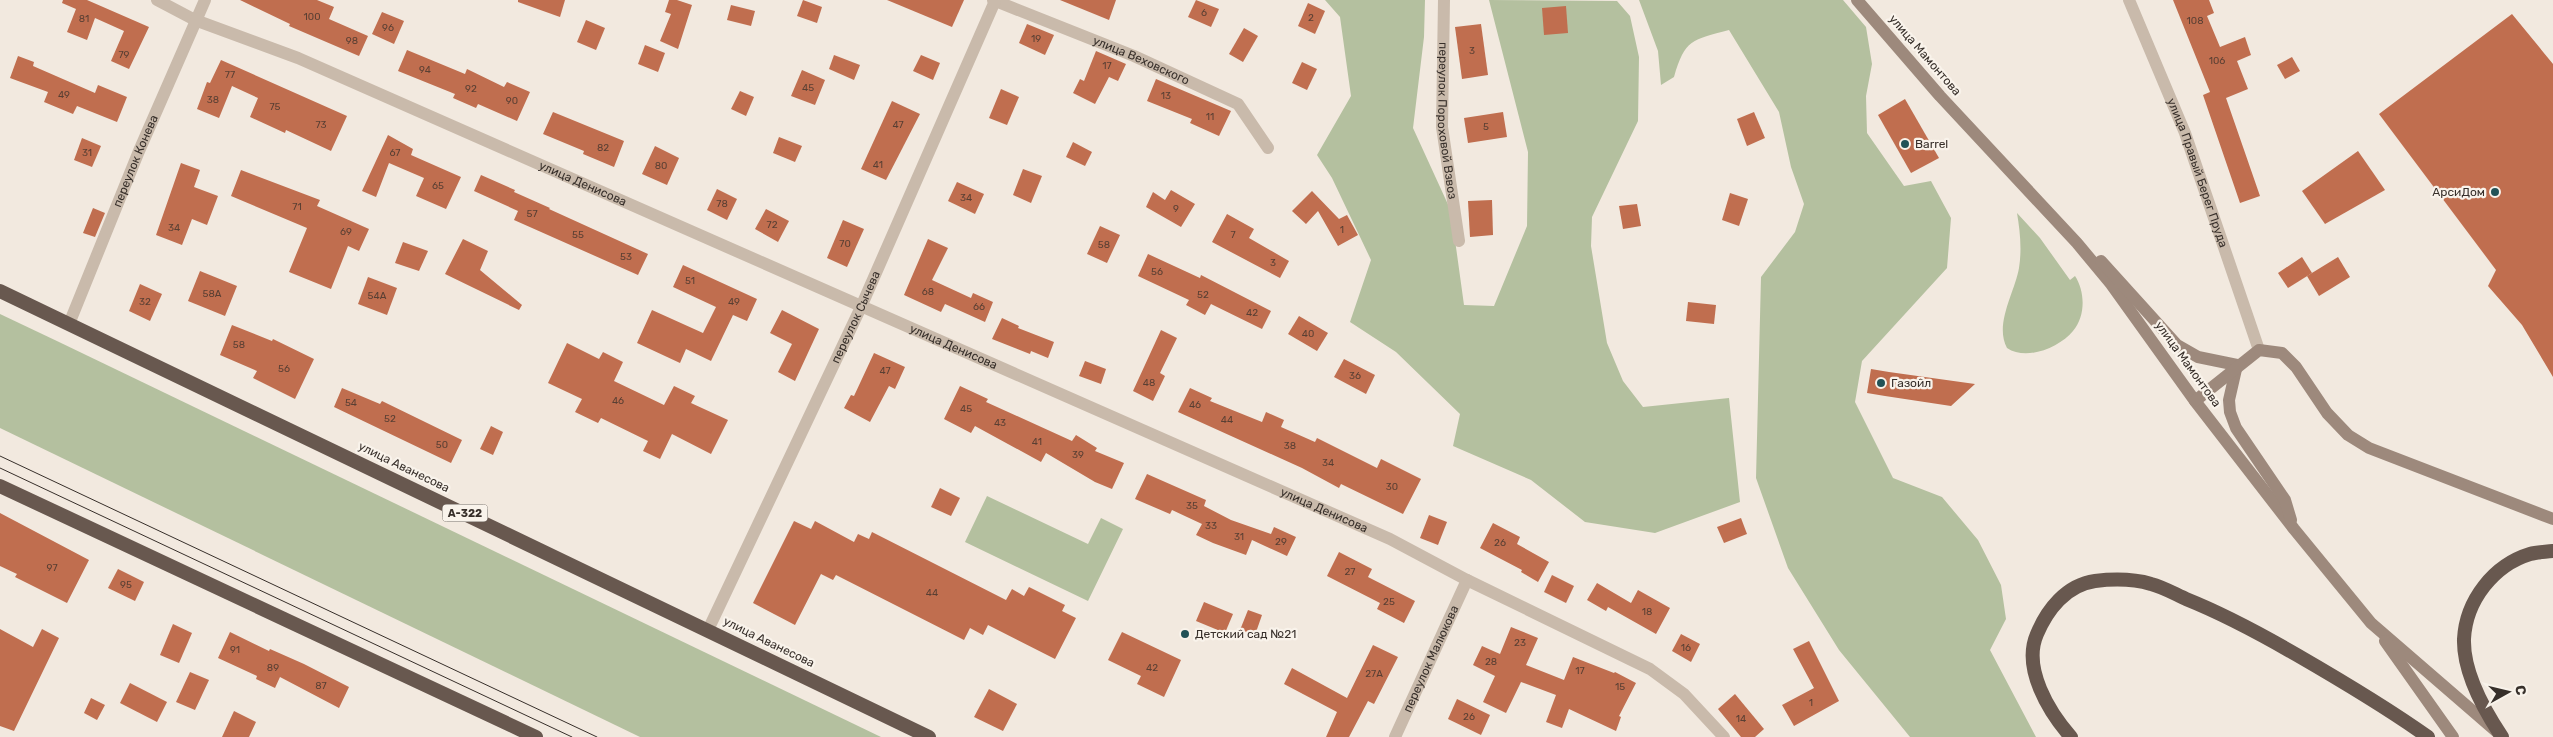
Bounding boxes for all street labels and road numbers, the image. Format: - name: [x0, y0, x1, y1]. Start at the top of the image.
- street label: улица Мамонтова: [1886, 12, 1964, 98]
- street label: улица Веховского: [1091, 33, 1192, 88]
- street label: переулок Пороховой Взвоз: [1435, 42, 1460, 200]
- street label: улица Правый Берег Пруда: [2164, 96, 2231, 249]
- street label: переулок Конева: [110, 113, 161, 209]
- street label: улица Денисова: [537, 158, 629, 209]
- street label: переулок Сычева: [828, 269, 883, 366]
- street label: улица Мамонтова: [2152, 318, 2224, 410]
- street label: улица Денисова: [908, 321, 999, 372]
- street label: улица Аванесова: [356, 439, 452, 495]
- street label: улица Денисова: [1278, 485, 1370, 535]
- road number: А-322: [442, 504, 488, 522]
- street label: переулок Малюкова: [1400, 603, 1461, 714]
- street label: улица Аванесова: [721, 614, 817, 670]

